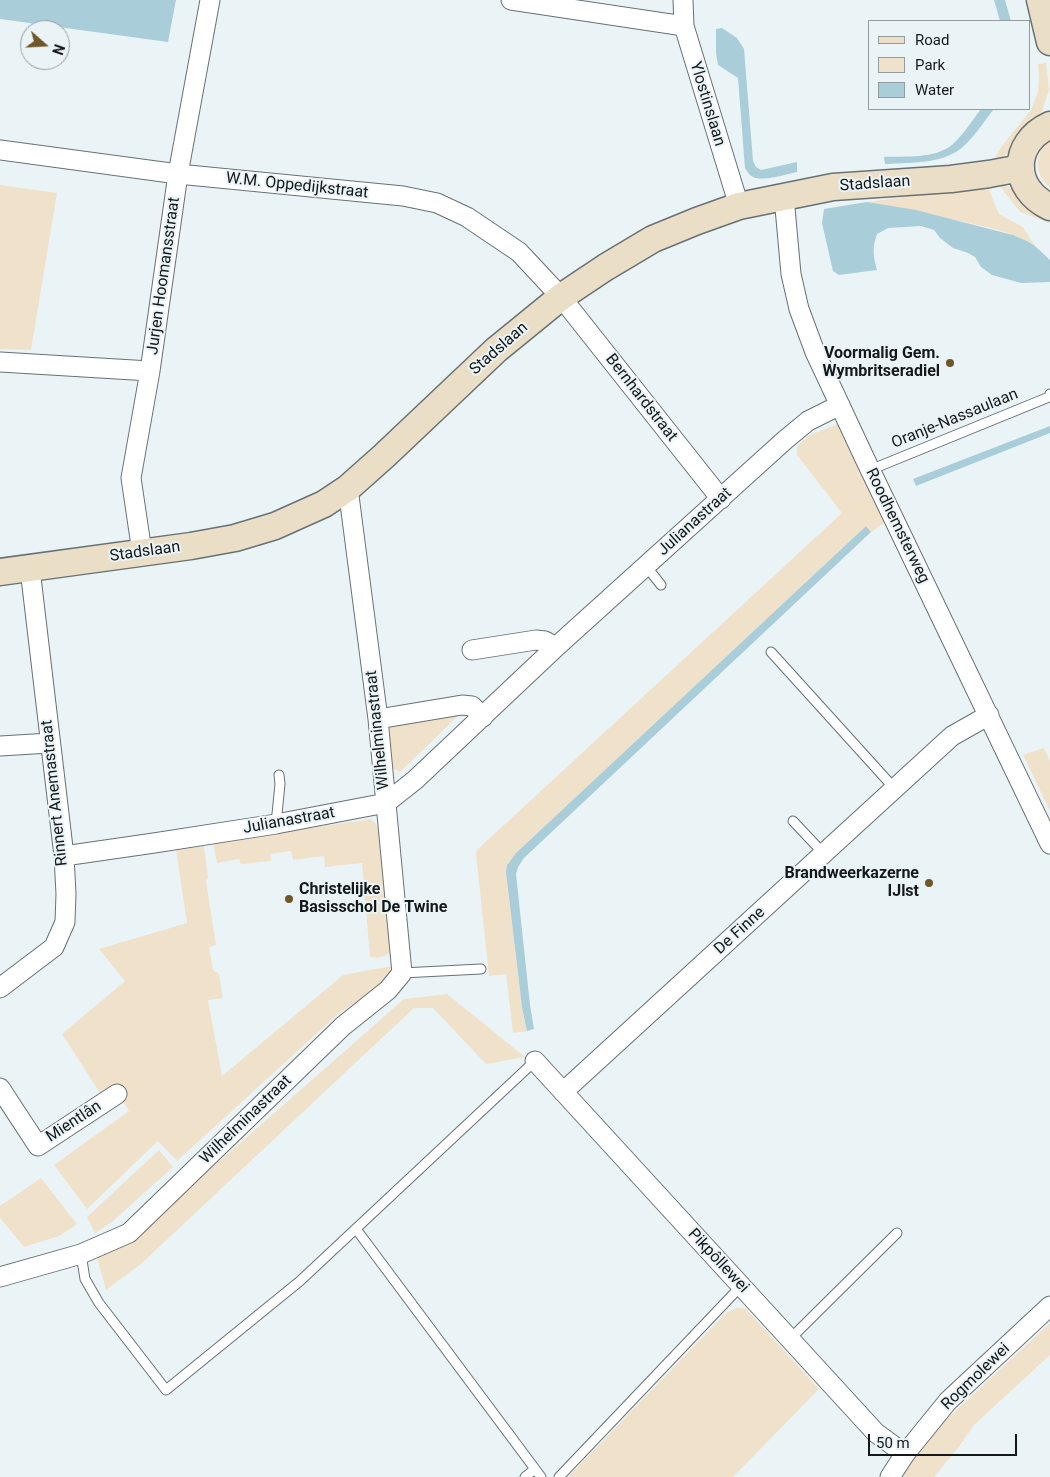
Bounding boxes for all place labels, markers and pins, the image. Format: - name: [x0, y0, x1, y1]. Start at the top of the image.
- place label: Voormalig Gem. Wymbritseradiel: [822, 344, 940, 382]
- marker: Voormalig Gem. Wymbritseradiel: [944, 357, 956, 369]
- place label: Brandweerkazerne IJlst: [785, 864, 919, 902]
- marker: Brandweerkazerne IJlst: [923, 877, 935, 889]
- place label: Christelijke Basisschol De Twine: [299, 880, 447, 918]
- marker: Christelijke Basisschol De Twine: [283, 893, 295, 905]

